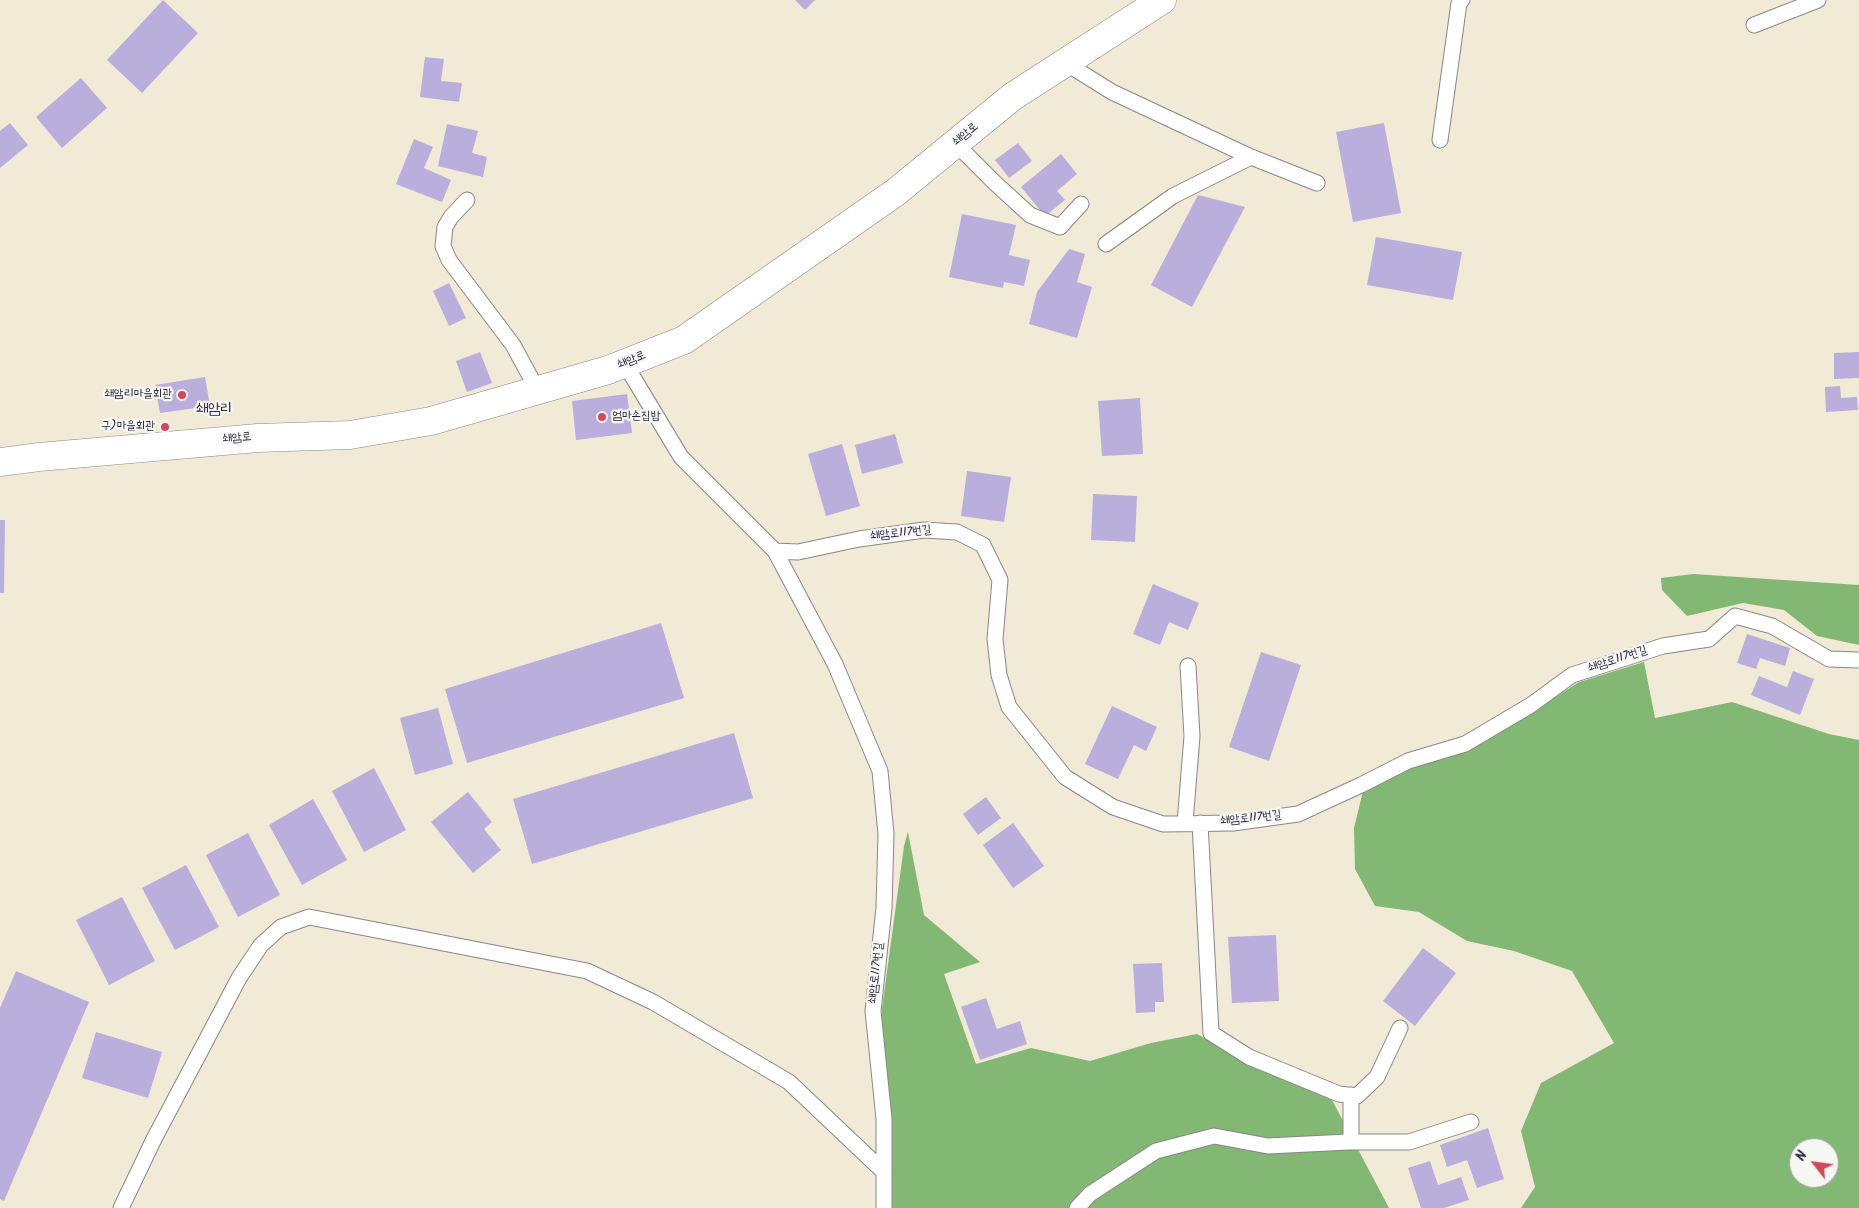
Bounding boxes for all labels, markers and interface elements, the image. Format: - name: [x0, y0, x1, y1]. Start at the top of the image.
- street label: 쇄암로: [950, 120, 982, 150]
- street label: 쇄암로: [616, 349, 648, 373]
- place label: 쇄암리마을회관: [104, 388, 172, 402]
- marker: 쇄암리마을회관: [176, 389, 188, 401]
- district label: 쇄암리: [196, 401, 232, 419]
- place label: 엄마손집밥: [612, 410, 660, 424]
- marker: 엄마손집밥: [596, 411, 608, 423]
- place label: 구)마을회관: [101, 420, 155, 434]
- marker: 구)마을회관: [159, 421, 171, 433]
- street label: 쇄암로: [222, 431, 252, 447]
- street label: 쇄암로117번길: [870, 524, 932, 544]
- street label: 쇄암로117번길: [1587, 644, 1649, 676]
- street label: 쇄암로117번길: [1220, 809, 1282, 829]
- street label: 쇄암로117번길: [867, 942, 887, 1004]
- north arrow: [1789, 1138, 1839, 1188]
- text: N: [1790, 1147, 1814, 1165]

